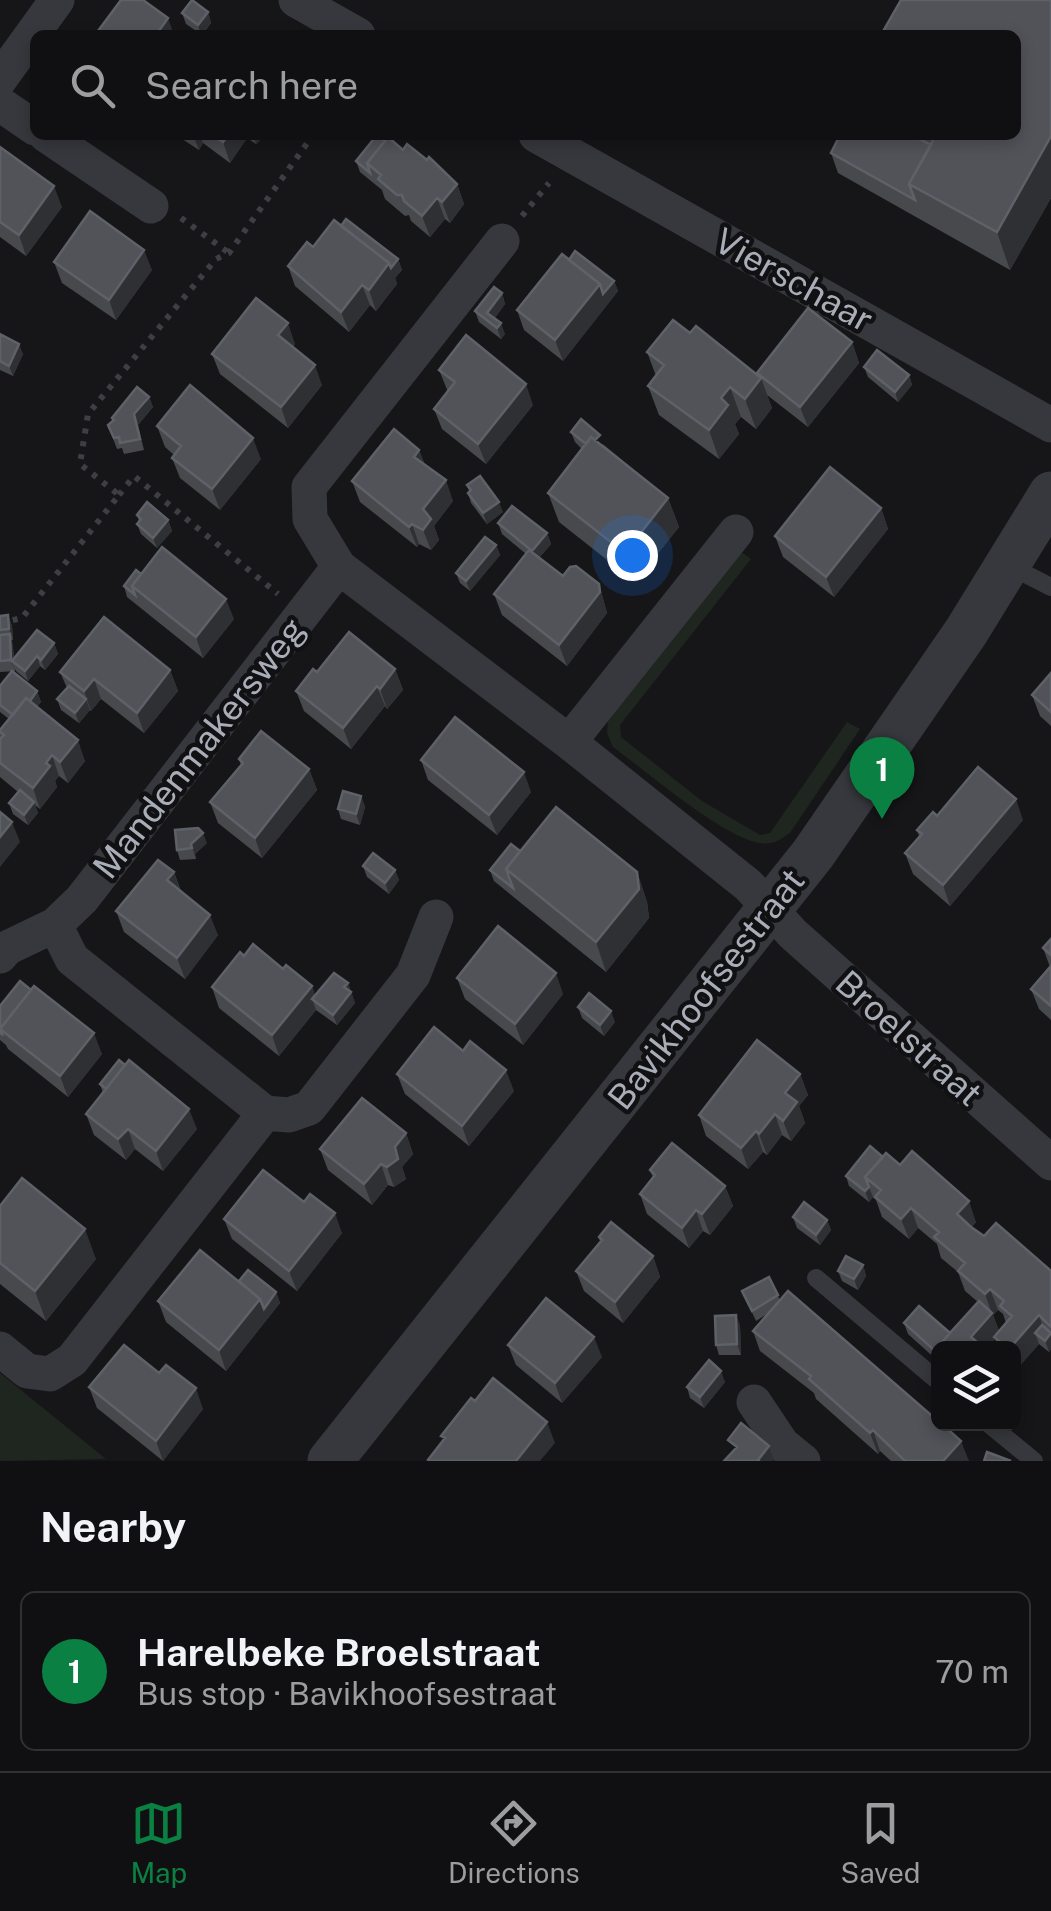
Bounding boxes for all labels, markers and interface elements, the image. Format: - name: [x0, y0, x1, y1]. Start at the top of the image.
- search box: [30, 30, 1021, 140]
- icon: search: [65, 58, 120, 113]
- text: Search here: [145, 63, 358, 108]
- street label: Vierschaar: [708, 220, 880, 340]
- your location: [607, 530, 658, 581]
- street label: Mandenmakersweg: [85, 610, 313, 886]
- pin: 1: [850, 736, 914, 819]
- street label: Bavikhoofsestraat: [599, 861, 813, 1117]
- street label: Broelstraat: [828, 962, 990, 1114]
- map controls: [931, 1341, 1021, 1431]
- button: layers: [931, 1341, 1021, 1431]
- text: Nearby: [40, 1502, 186, 1551]
- text: Harelbeke Broelstraat: [137, 1630, 541, 1675]
- text: 1: [68, 1653, 81, 1690]
- text: 70 m: [935, 1653, 1009, 1690]
- text: Bus stop · Bavikhoofsestraat: [137, 1675, 557, 1712]
- tab: Map: [130, 1796, 187, 1889]
- tab: Directions: [448, 1796, 580, 1889]
- tab: Saved: [840, 1796, 921, 1889]

